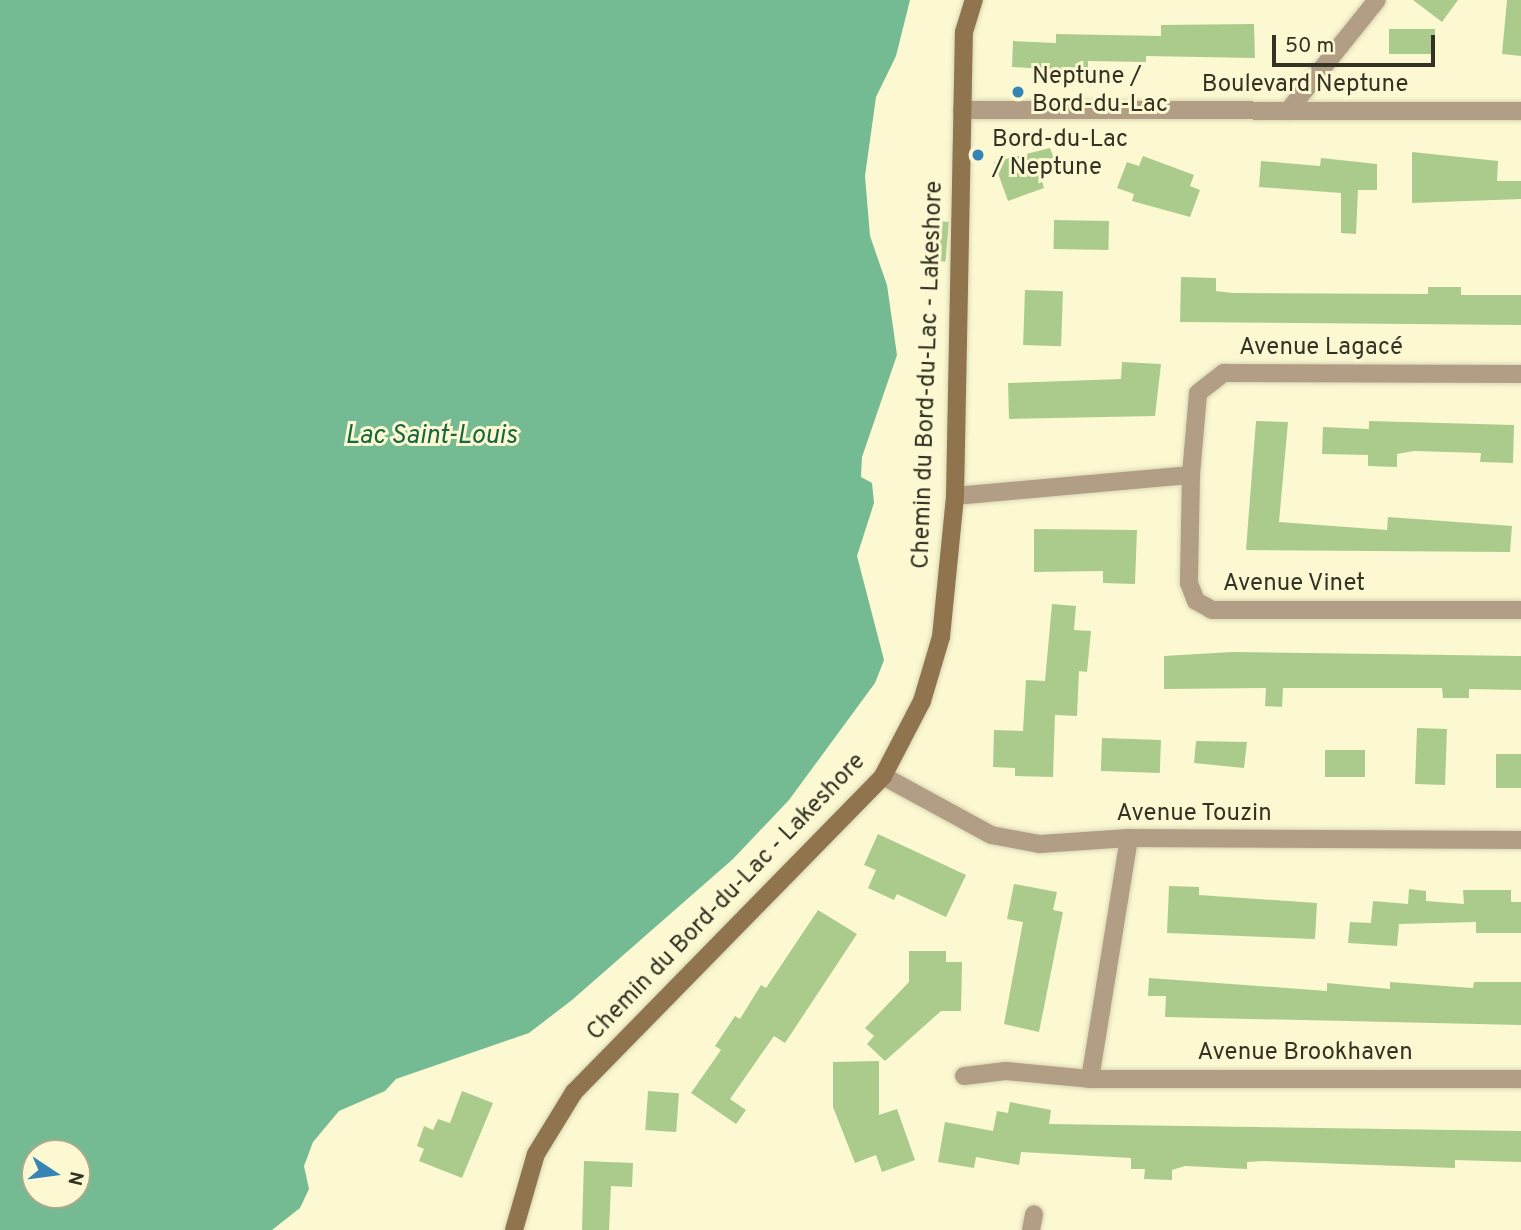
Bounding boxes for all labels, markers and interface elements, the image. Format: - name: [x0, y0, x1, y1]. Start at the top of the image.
- scale bar: [1276, 21, 1439, 65]
- text: 50 m: [1285, 33, 1334, 60]
- place label: Neptune / Bord-du-Lac: [1032, 64, 1168, 120]
- street label: Boulevard Neptune: [1202, 72, 1408, 100]
- marker: Neptune / Bord-du-Lac: [1010, 84, 1026, 100]
- place label: Bord-du-Lac / Neptune: [992, 127, 1128, 183]
- marker: Bord-du-Lac / Neptune: [970, 147, 986, 163]
- street label: Chemin du Bord-du-Lac - Lakeshore: [908, 180, 950, 570]
- street label: Avenue Lagacé: [1239, 335, 1403, 363]
- water label: Lac Saint-Louis: [345, 421, 517, 453]
- street label: Avenue Vinet: [1222, 571, 1366, 599]
- street label: Chemin du Bord-du-Lac - Lakeshore: [582, 748, 872, 1048]
- street label: Avenue Touzin: [1116, 801, 1272, 829]
- street label: Avenue Brookhaven: [1197, 1040, 1413, 1068]
- north arrow: [21, 1139, 91, 1209]
- text: N: [61, 1169, 88, 1188]

